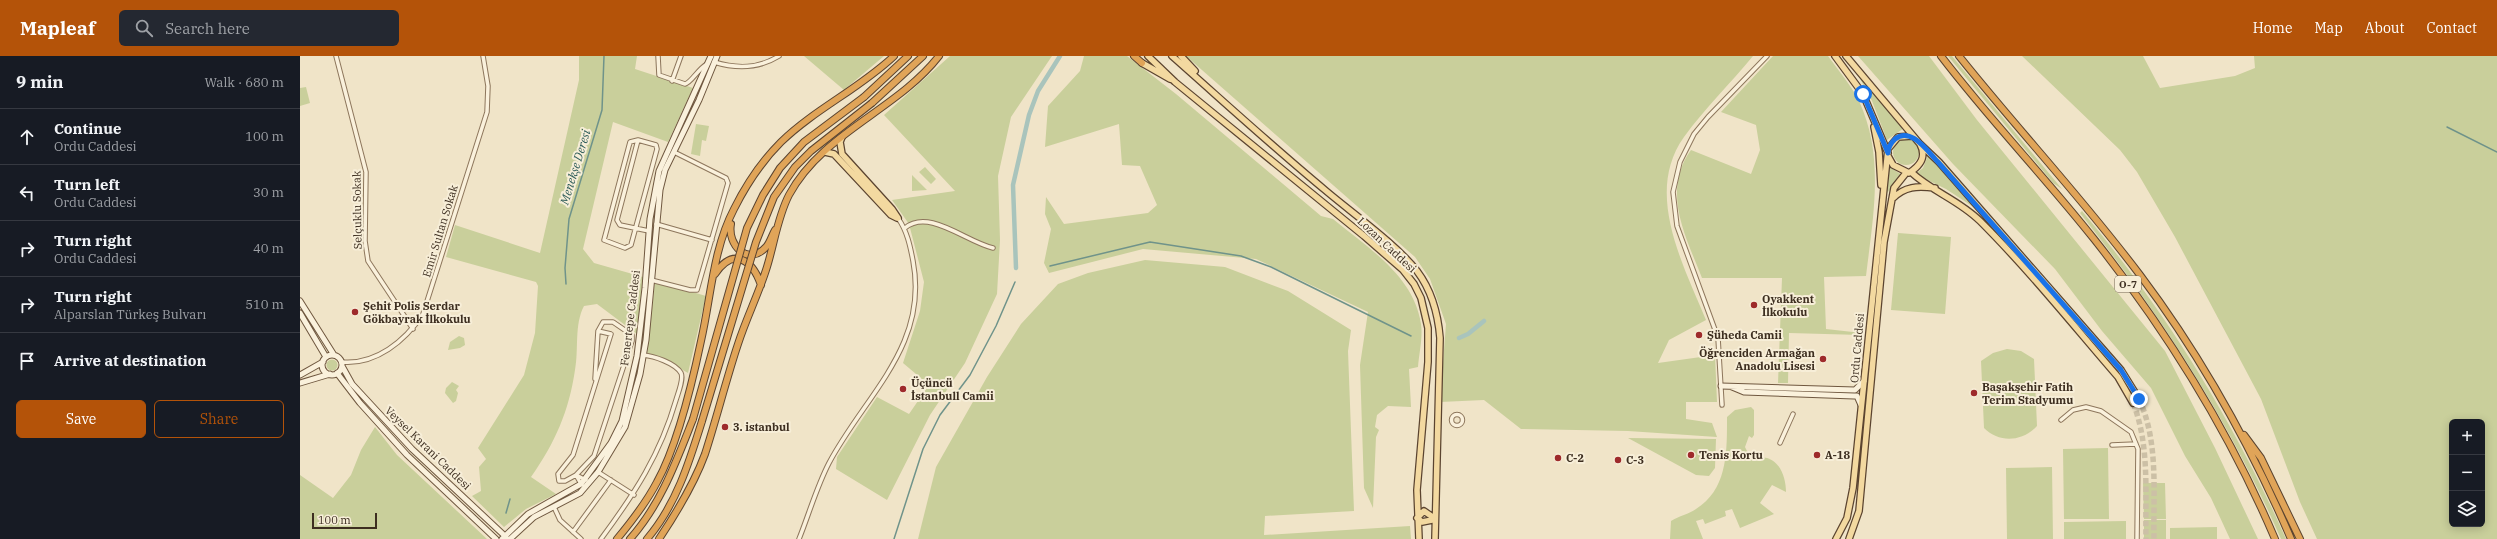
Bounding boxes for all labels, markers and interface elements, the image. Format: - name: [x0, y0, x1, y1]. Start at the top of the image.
- search box: [119, 10, 399, 46]
- text: Mapleaf: [20, 16, 95, 40]
- icon: search: [133, 17, 155, 39]
- text: Search here: [165, 19, 250, 38]
- text: Home: [2253, 19, 2292, 37]
- text: Map: [2314, 19, 2343, 37]
- text: About: [2365, 19, 2404, 37]
- text: Contact: [2426, 19, 2477, 37]
- text: 9 min: [16, 71, 64, 93]
- text: Walk · 680 m: [205, 74, 284, 91]
- route start: [1854, 85, 1872, 103]
- text: Continue: [54, 119, 121, 138]
- icon: ahead: [16, 126, 38, 148]
- water label: Menekşe Deresi: [556, 127, 594, 207]
- text: 100 m: [245, 128, 284, 145]
- text: Ordu Caddesi: [54, 138, 137, 155]
- street label: Selçuklu Sokak: [349, 170, 365, 249]
- text: Turn left: [54, 175, 120, 194]
- icon: left: [16, 182, 38, 204]
- street label: Emir Sultan Sokak: [419, 183, 461, 279]
- text: 30 m: [253, 184, 284, 201]
- text: Ordu Caddesi: [54, 194, 137, 211]
- street label: Lozan Caddesi: [1355, 214, 1420, 276]
- text: Turn right: [54, 231, 132, 250]
- icon: right: [16, 238, 38, 260]
- text: 40 m: [253, 240, 284, 257]
- text: Ordu Caddesi: [54, 250, 137, 267]
- street label: Fenertepe Caddesi: [617, 269, 643, 367]
- road number: O-7: [2115, 276, 2141, 292]
- text: Turn right: [54, 287, 132, 306]
- place label: Oyakkent İlkokulu: [1762, 292, 1814, 319]
- icon: right: [16, 294, 38, 316]
- text: 510 m: [245, 296, 284, 313]
- place label: Şehit Polis Serdar Gökbayrak İlkokulu: [363, 299, 471, 326]
- marker: Oyakkent İlkokulu: [1749, 300, 1759, 310]
- text: Alparslan Türkeş Bulvarı: [54, 306, 206, 323]
- marker: Şehit Polis Serdar Gökbayrak İlkokulu: [350, 307, 360, 317]
- street label: Ordu Caddesi: [1847, 312, 1867, 383]
- place label: Şüheda Camii: [1707, 328, 1782, 342]
- marker: Şüheda Camii: [1694, 330, 1704, 340]
- place label: Öğrenciden Armağan Anadolu Lisesi: [1699, 346, 1815, 373]
- icon: arrive: [16, 350, 38, 372]
- text: Arrive at destination: [54, 351, 206, 370]
- marker: Öğrenciden Armağan Anadolu Lisesi: [1818, 354, 1828, 364]
- place label: Üçüncü İstanbull Camii: [911, 376, 994, 403]
- place label: Başakşehir Fatih Terim Stadyumu: [1982, 380, 2073, 407]
- marker: Üçüncü İstanbull Camii: [898, 384, 908, 394]
- marker: Başakşehir Fatih Terim Stadyumu: [1969, 388, 1979, 398]
- route end: [2130, 390, 2148, 408]
- button: Save: [16, 400, 146, 438]
- button: Share: [154, 400, 284, 438]
- street label: Veysel Karani Caddesi: [382, 403, 474, 493]
- map controls: [2449, 419, 2485, 527]
- button: +: [2449, 419, 2485, 455]
- place label: 3. istanbul: [733, 420, 790, 434]
- marker: 3. istanbul: [720, 422, 730, 432]
- place label: Tenis Kortu: [1699, 448, 1763, 462]
- place label: A-18: [1825, 448, 1850, 462]
- marker: Tenis Kortu: [1686, 450, 1696, 460]
- marker: A-18: [1812, 450, 1822, 460]
- place label: C-2: [1566, 451, 1584, 465]
- marker: C-2: [1553, 453, 1563, 463]
- place label: C-3: [1626, 453, 1644, 467]
- marker: C-3: [1613, 455, 1623, 465]
- button: −: [2449, 455, 2485, 491]
- button: layers: [2449, 491, 2485, 527]
- scale bar: [312, 511, 377, 530]
- text: 100 m: [318, 513, 351, 527]

